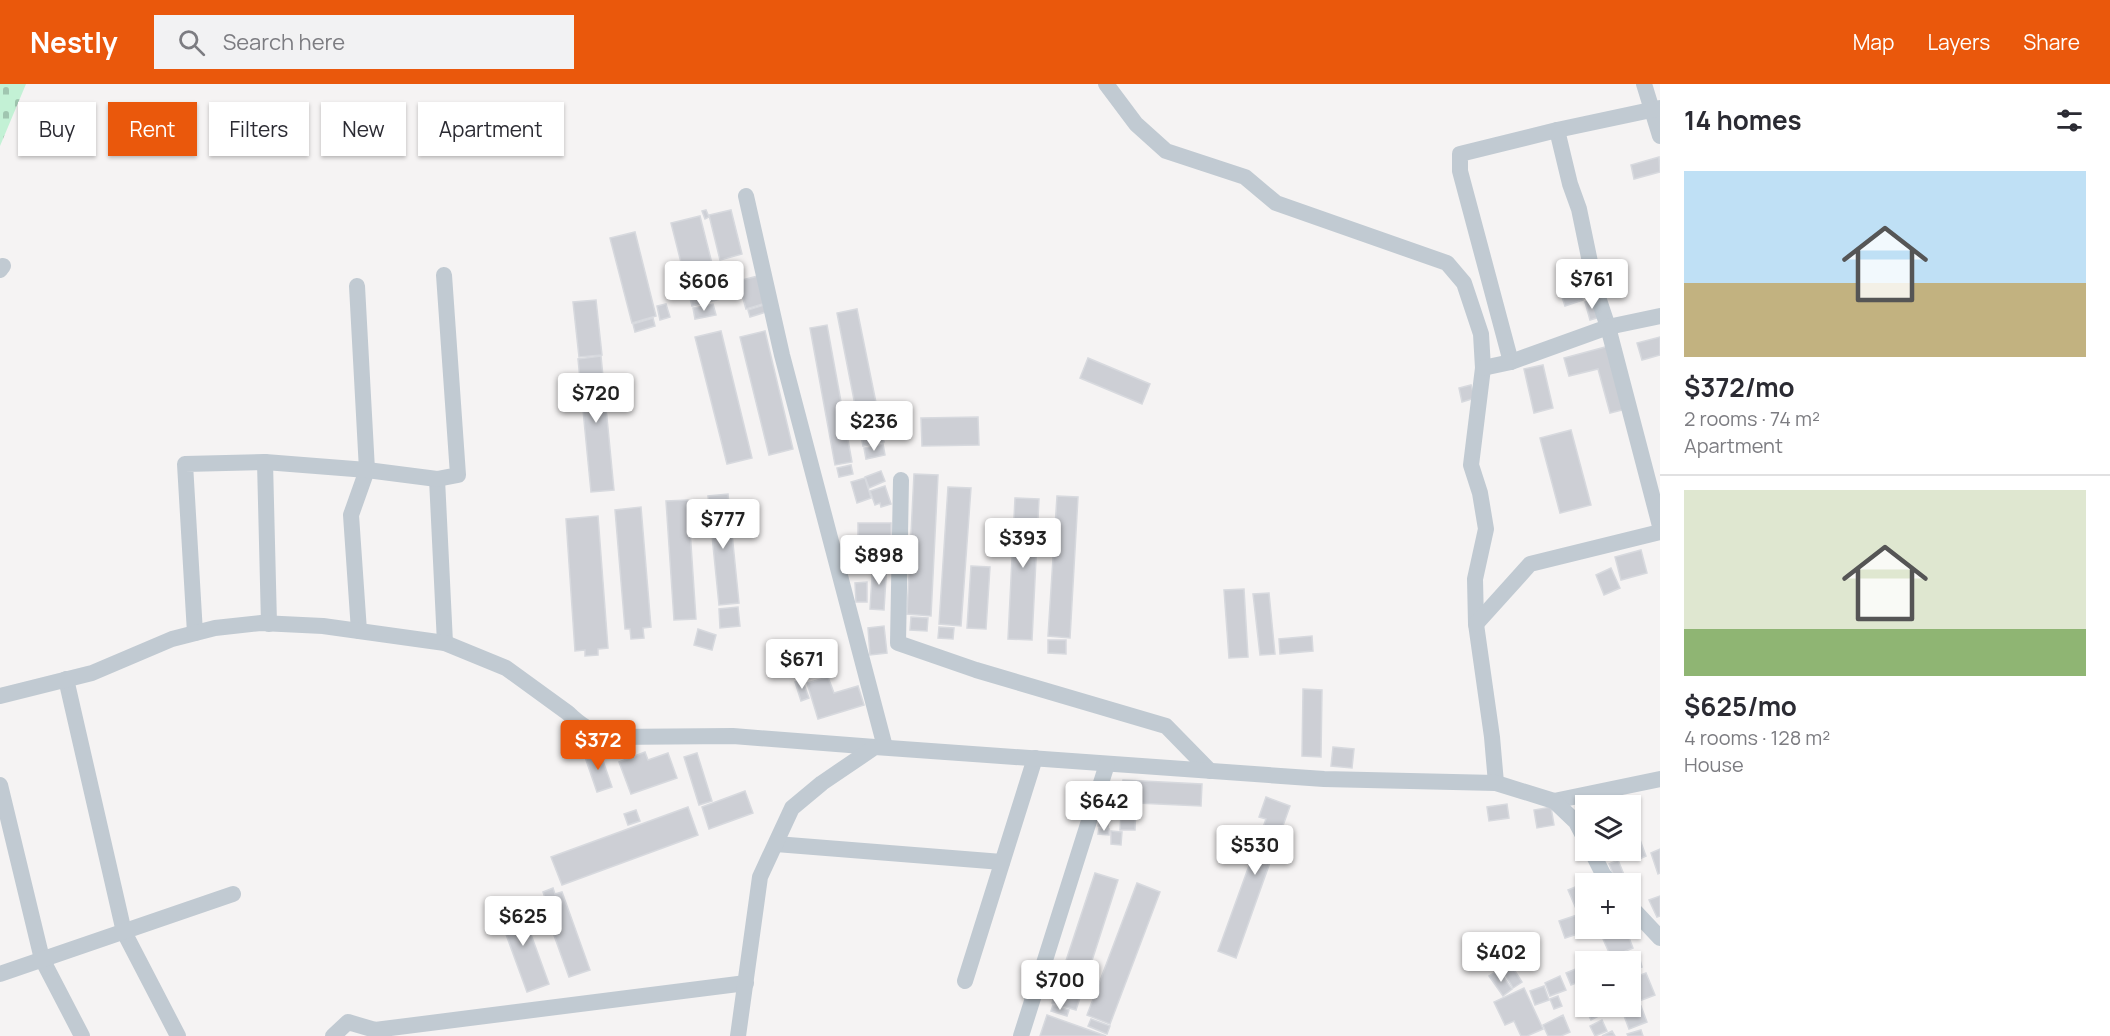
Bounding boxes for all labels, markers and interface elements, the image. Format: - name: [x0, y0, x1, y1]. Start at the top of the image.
- search box: [154, 15, 574, 69]
- text: Nestly: [30, 23, 118, 61]
- icon: search: [175, 26, 208, 59]
- text: Search here: [223, 27, 345, 57]
- text: Map: [1853, 28, 1894, 56]
- text: Layers: [1927, 28, 1990, 56]
- text: Share: [2023, 28, 2080, 56]
- chip: Buy: [18, 102, 96, 156]
- chip: Rent: [108, 102, 197, 156]
- chip: Filters: [209, 102, 309, 156]
- chip: New: [321, 102, 406, 156]
- chip: Apartment: [418, 102, 564, 156]
- text: 14 homes: [1684, 102, 1802, 138]
- icon: filters: [2053, 104, 2086, 137]
- icon: home: [1831, 210, 1939, 318]
- pin: $761: [1556, 259, 1628, 310]
- pin: $606: [668, 261, 740, 312]
- text: $761: [1570, 265, 1614, 292]
- text: $606: [679, 267, 729, 294]
- text: $372/mo: [1684, 369, 1795, 405]
- pin: $720: [560, 373, 632, 424]
- text: $720: [572, 379, 620, 406]
- pin: $236: [838, 401, 910, 452]
- text: 2 rooms · 74 m²: [1684, 405, 1820, 432]
- text: $236: [850, 407, 898, 434]
- text: Apartment: [1684, 432, 1783, 459]
- pin: $777: [687, 499, 759, 550]
- text: $777: [701, 505, 745, 532]
- pin: $393: [987, 518, 1059, 569]
- text: $393: [999, 524, 1047, 551]
- icon: home: [1831, 529, 1939, 637]
- pin: $898: [843, 535, 915, 586]
- text: $898: [854, 541, 904, 568]
- pin: $671: [766, 639, 838, 690]
- text: $671: [780, 645, 824, 672]
- text: $625/mo: [1684, 688, 1797, 724]
- pin: $372: [562, 720, 634, 771]
- text: 4 rooms · 128 m²: [1684, 724, 1830, 751]
- text: $372: [575, 726, 621, 753]
- text: House: [1684, 751, 1744, 778]
- pin: $642: [1068, 781, 1140, 832]
- text: $642: [1079, 787, 1129, 814]
- map controls: [1575, 795, 1641, 1017]
- button: layers: [1575, 795, 1641, 861]
- pin: $530: [1219, 825, 1291, 876]
- text: $530: [1230, 831, 1280, 858]
- button: +: [1575, 873, 1641, 939]
- pin: $625: [487, 896, 559, 947]
- text: $625: [499, 902, 547, 929]
- pin: $402: [1465, 932, 1537, 983]
- text: $402: [1476, 938, 1526, 965]
- button: −: [1575, 951, 1641, 1017]
- pin: $700: [1024, 960, 1096, 1011]
- text: $700: [1035, 966, 1085, 993]

